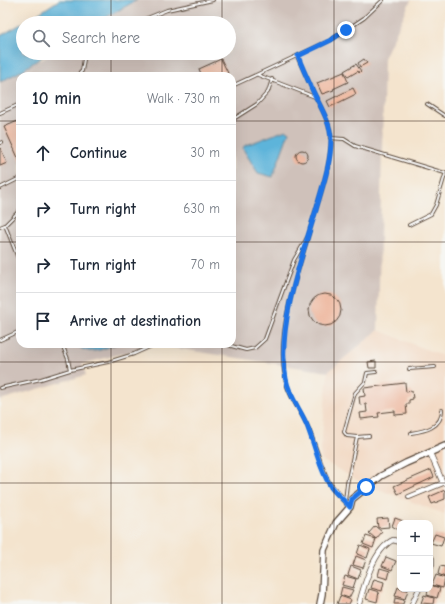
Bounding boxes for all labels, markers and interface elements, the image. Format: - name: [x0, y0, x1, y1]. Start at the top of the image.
- search box: [16, 16, 236, 60]
- route end: [337, 21, 355, 39]
- icon: search: [30, 27, 52, 49]
- text: Search here: [62, 29, 140, 47]
- text: 10 min: [32, 89, 81, 108]
- text: Walk · 730 m: [147, 91, 220, 106]
- icon: ahead: [32, 142, 54, 164]
- text: Continue: [70, 144, 127, 162]
- text: 30 m: [190, 145, 220, 160]
- icon: right: [32, 198, 54, 220]
- text: Turn right: [70, 200, 136, 218]
- text: 630 m: [183, 201, 220, 216]
- icon: right: [32, 254, 54, 276]
- text: Turn right: [70, 256, 136, 274]
- text: 70 m: [191, 257, 220, 272]
- icon: arrive: [32, 310, 54, 332]
- text: Arrive at destination: [70, 312, 201, 330]
- route start: [357, 478, 375, 496]
- map controls: [397, 520, 433, 592]
- button: +: [397, 520, 433, 556]
- button: −: [397, 556, 433, 592]

